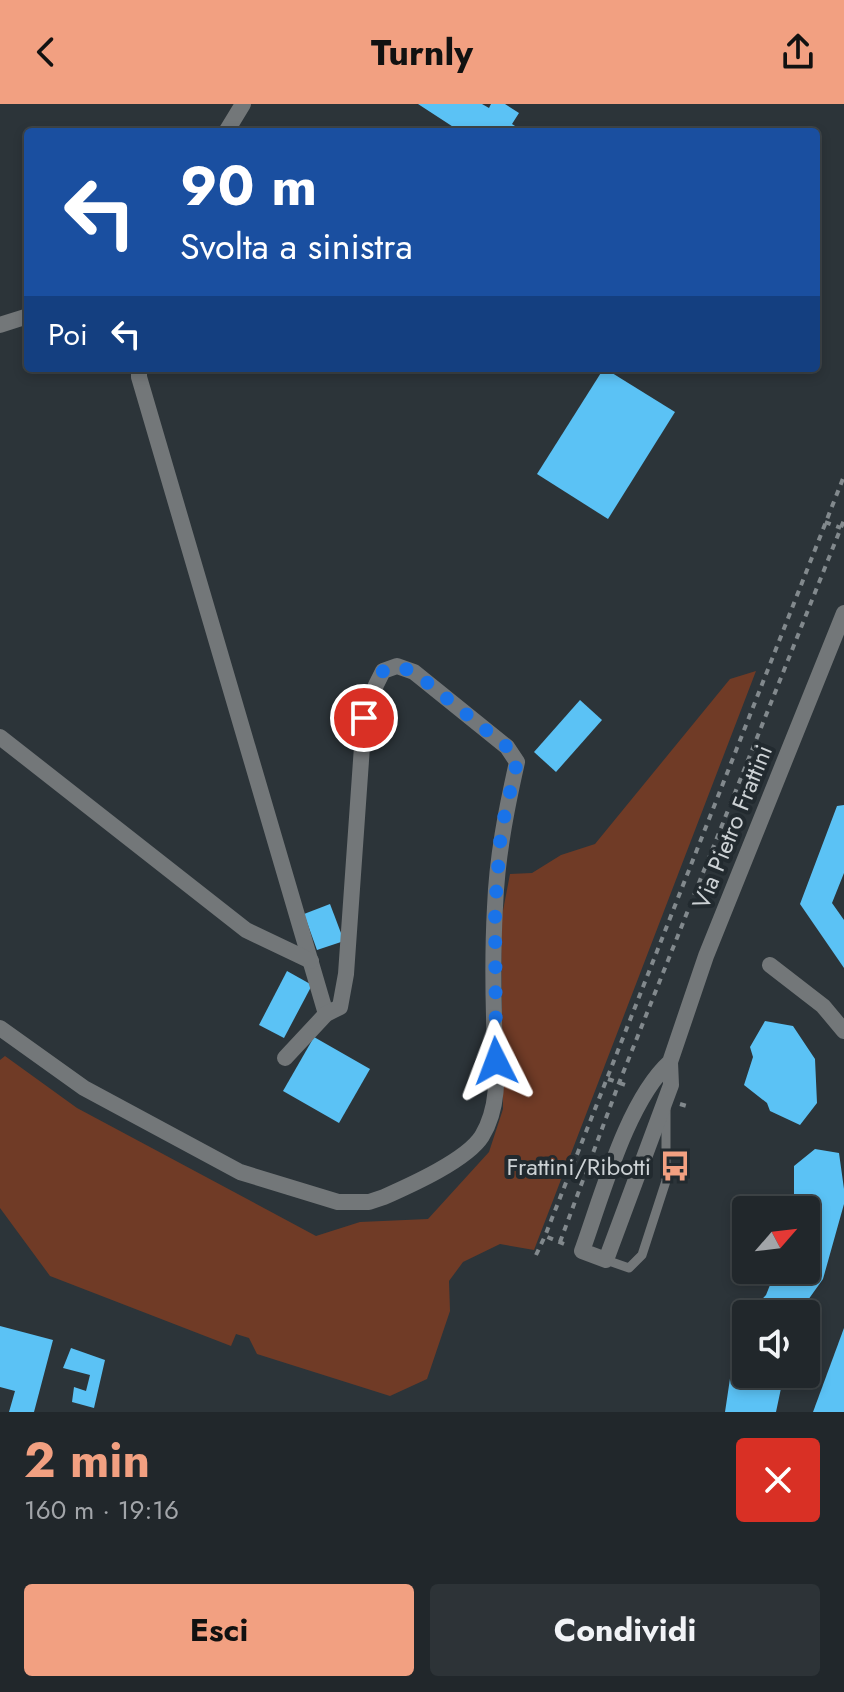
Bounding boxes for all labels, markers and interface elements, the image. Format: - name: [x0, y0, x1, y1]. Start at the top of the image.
- text: Turnly: [371, 26, 473, 78]
- icon: back: [24, 30, 68, 74]
- icon: share: [776, 30, 820, 74]
- text: 90 m: [180, 145, 317, 226]
- icon: left: [48, 160, 152, 264]
- text: Svolta a sinistra: [180, 220, 413, 272]
- icon: left: [104, 312, 148, 356]
- text: Poi: [48, 313, 88, 356]
- pin: [330, 684, 398, 752]
- icon: arrive: [342, 696, 386, 740]
- street label: Via Pietro Frattini: [683, 740, 781, 914]
- position arrow: [454, 1019, 538, 1103]
- place label: Frattini/Ribotti: [507, 1149, 651, 1184]
- bus stop icon: Frattini/Ribotti: [658, 1149, 692, 1183]
- north arrow: [732, 1196, 820, 1284]
- map controls: [732, 1196, 820, 1388]
- button: sound: [732, 1300, 820, 1388]
- text: 2 min: [24, 1426, 150, 1495]
- button: close: [736, 1438, 820, 1522]
- text: 160 m · 19:16: [24, 1491, 179, 1529]
- button: Esci: [24, 1584, 414, 1676]
- button: Condividi: [430, 1584, 820, 1676]

